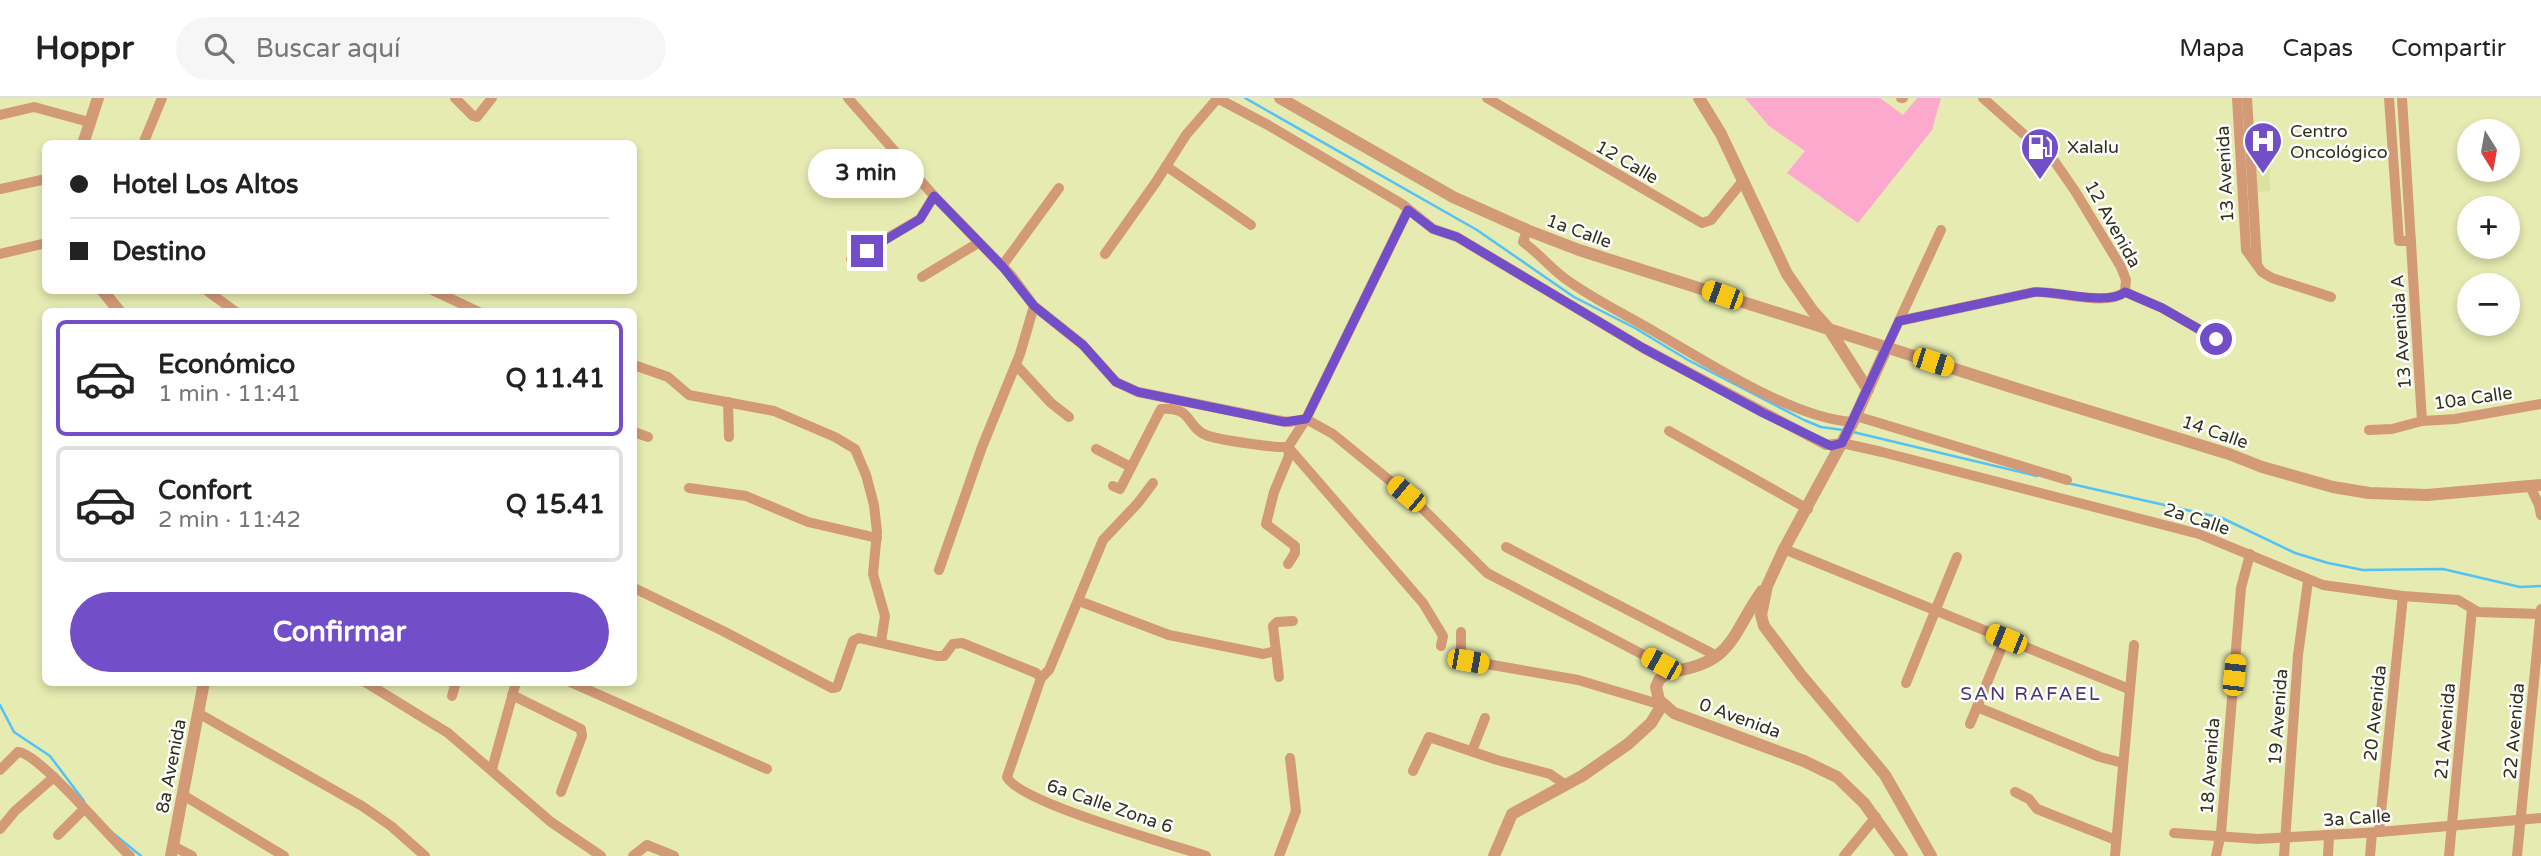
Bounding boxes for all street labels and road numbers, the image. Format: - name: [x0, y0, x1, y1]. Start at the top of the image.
- street label: 13 Avenida: [2211, 125, 2239, 223]
- street label: 12 Calle: [1592, 135, 1662, 189]
- street label: 12 Avenida: [2080, 176, 2146, 272]
- street label: 1a Calle: [1543, 209, 1615, 253]
- street label: 13 Avenida A: [2386, 274, 2416, 390]
- street label: 10a Calle: [2432, 382, 2514, 414]
- street label: 14 Calle: [2179, 410, 2251, 454]
- street label: 2a Calle: [2161, 498, 2233, 540]
- street label: 20 Avenida: [2359, 664, 2391, 762]
- street label: 19 Avenida: [2264, 668, 2292, 766]
- street label: 21 Avenida: [2430, 682, 2460, 780]
- street label: 22 Avenida: [2499, 682, 2529, 780]
- street label: 0 Avenida: [1696, 693, 1784, 743]
- street label: 8a Avenida: [151, 717, 191, 815]
- street label: 18 Avenida: [2196, 717, 2224, 815]
- street label: 6a Calle Zona 6: [1044, 774, 1176, 838]
- street label: 3a Calle: [2322, 805, 2392, 831]

